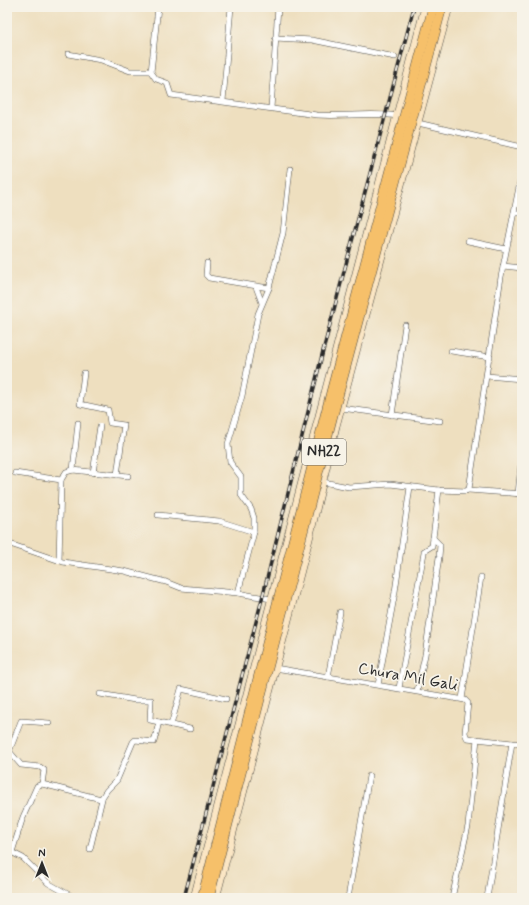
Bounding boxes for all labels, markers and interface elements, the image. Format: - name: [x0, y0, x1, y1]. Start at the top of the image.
- road number: NH22: [302, 439, 346, 465]
- street label: Chura Mil Gali: [356, 658, 460, 696]
- north arrow: [22, 843, 62, 883]
- text: N: [38, 847, 46, 861]

